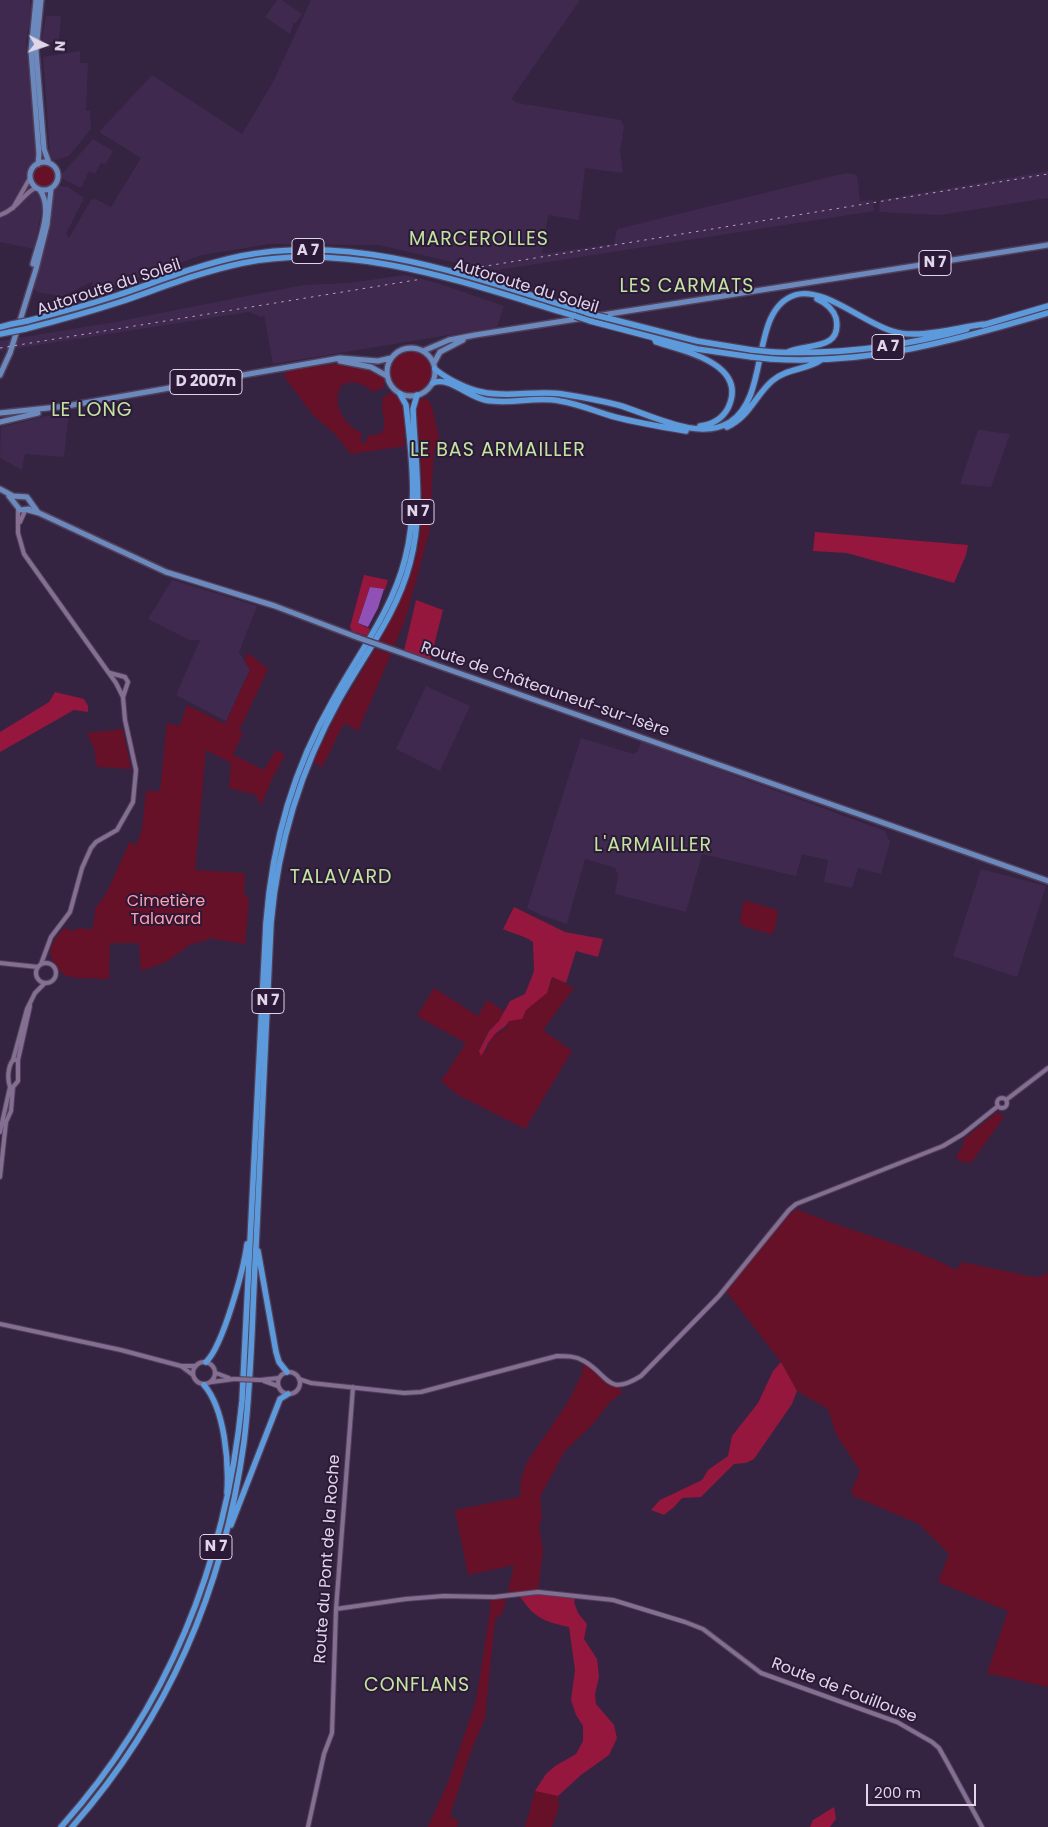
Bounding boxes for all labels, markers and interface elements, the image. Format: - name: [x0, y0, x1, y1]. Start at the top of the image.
- north arrow: [20, 20, 70, 70]
- text: N: [50, 40, 70, 52]
- district label: MARCEROLLES: [408, 229, 550, 251]
- road number: A 7: [292, 238, 324, 264]
- road number: N 7: [919, 250, 951, 276]
- street label: Autoroute du Soleil: [35, 256, 183, 320]
- street label: Autoroute du Soleil: [451, 256, 601, 318]
- district label: LES CARMATS: [618, 276, 756, 298]
- road number: A 7: [872, 334, 904, 360]
- road number: D 2007n: [170, 370, 242, 394]
- district label: LE LONG: [50, 400, 134, 422]
- district label: LE BAS ARMAILLER: [408, 440, 588, 462]
- road number: N 7: [402, 500, 434, 524]
- street label: Route de Châteauneuf-sur-Isère: [418, 638, 672, 742]
- district label: L'ARMAILLER: [593, 835, 713, 857]
- district label: TALAVARD: [289, 867, 393, 889]
- park label: Cimetière Talavard: [127, 892, 205, 930]
- road number: N 7: [252, 988, 284, 1014]
- street label: Route du Pont de la Roche: [311, 1454, 345, 1664]
- road number: N 7: [200, 1534, 232, 1560]
- street label: Route de Fouillouse: [769, 1654, 919, 1728]
- district label: CONFLANS: [363, 1675, 471, 1697]
- scale bar: [868, 1774, 978, 1806]
- text: 200 m: [874, 1782, 921, 1803]

